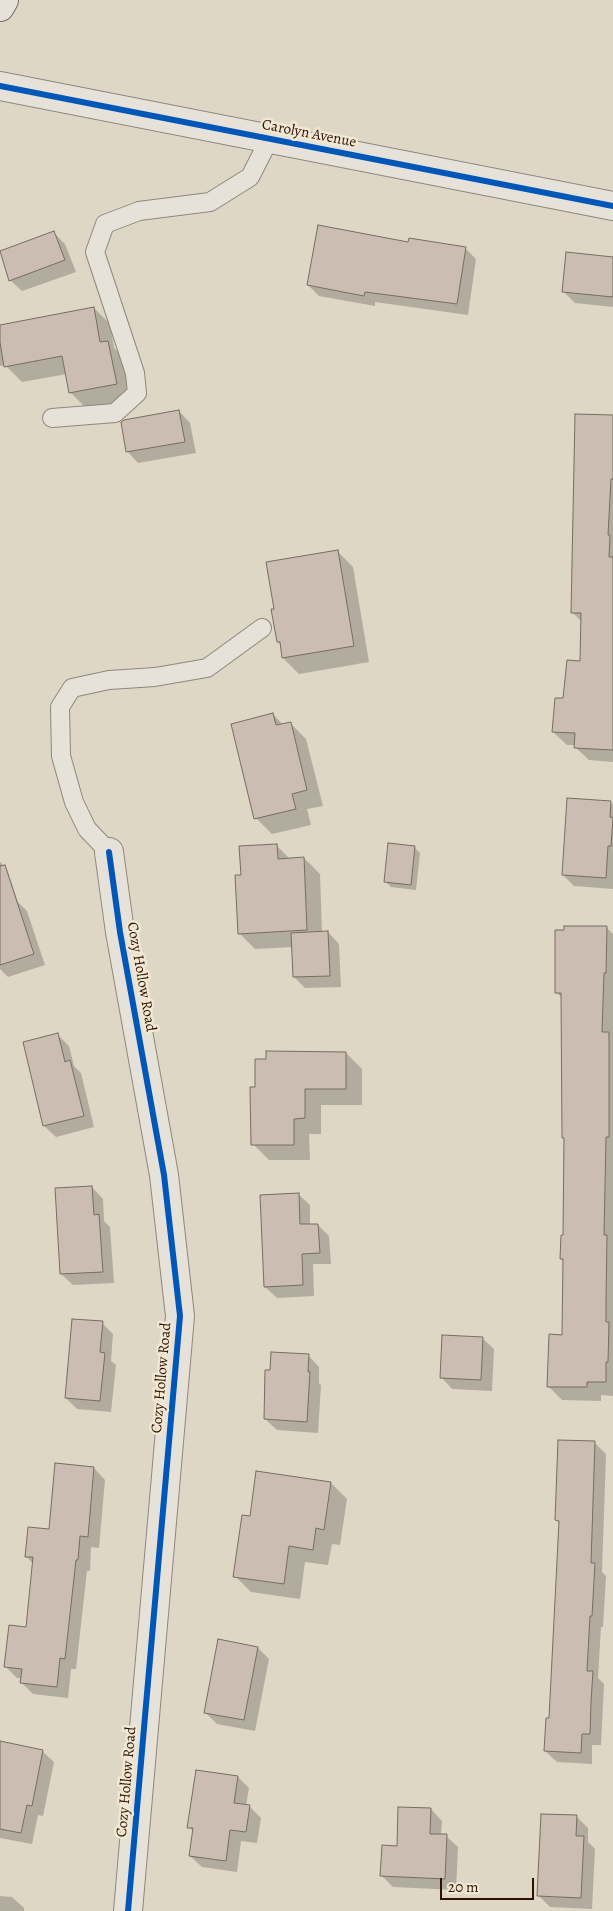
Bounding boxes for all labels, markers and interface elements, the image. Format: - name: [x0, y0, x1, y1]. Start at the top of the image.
- street label: Carolyn Avenue: [260, 116, 358, 152]
- street label: Cozy Hollow Road: [123, 921, 159, 1033]
- street label: Cozy Hollow Road: [148, 1322, 176, 1434]
- street label: Cozy Hollow Road: [113, 1726, 141, 1838]
- scale bar: [443, 1868, 537, 1900]
- text: 20 m: [448, 1877, 479, 1897]

